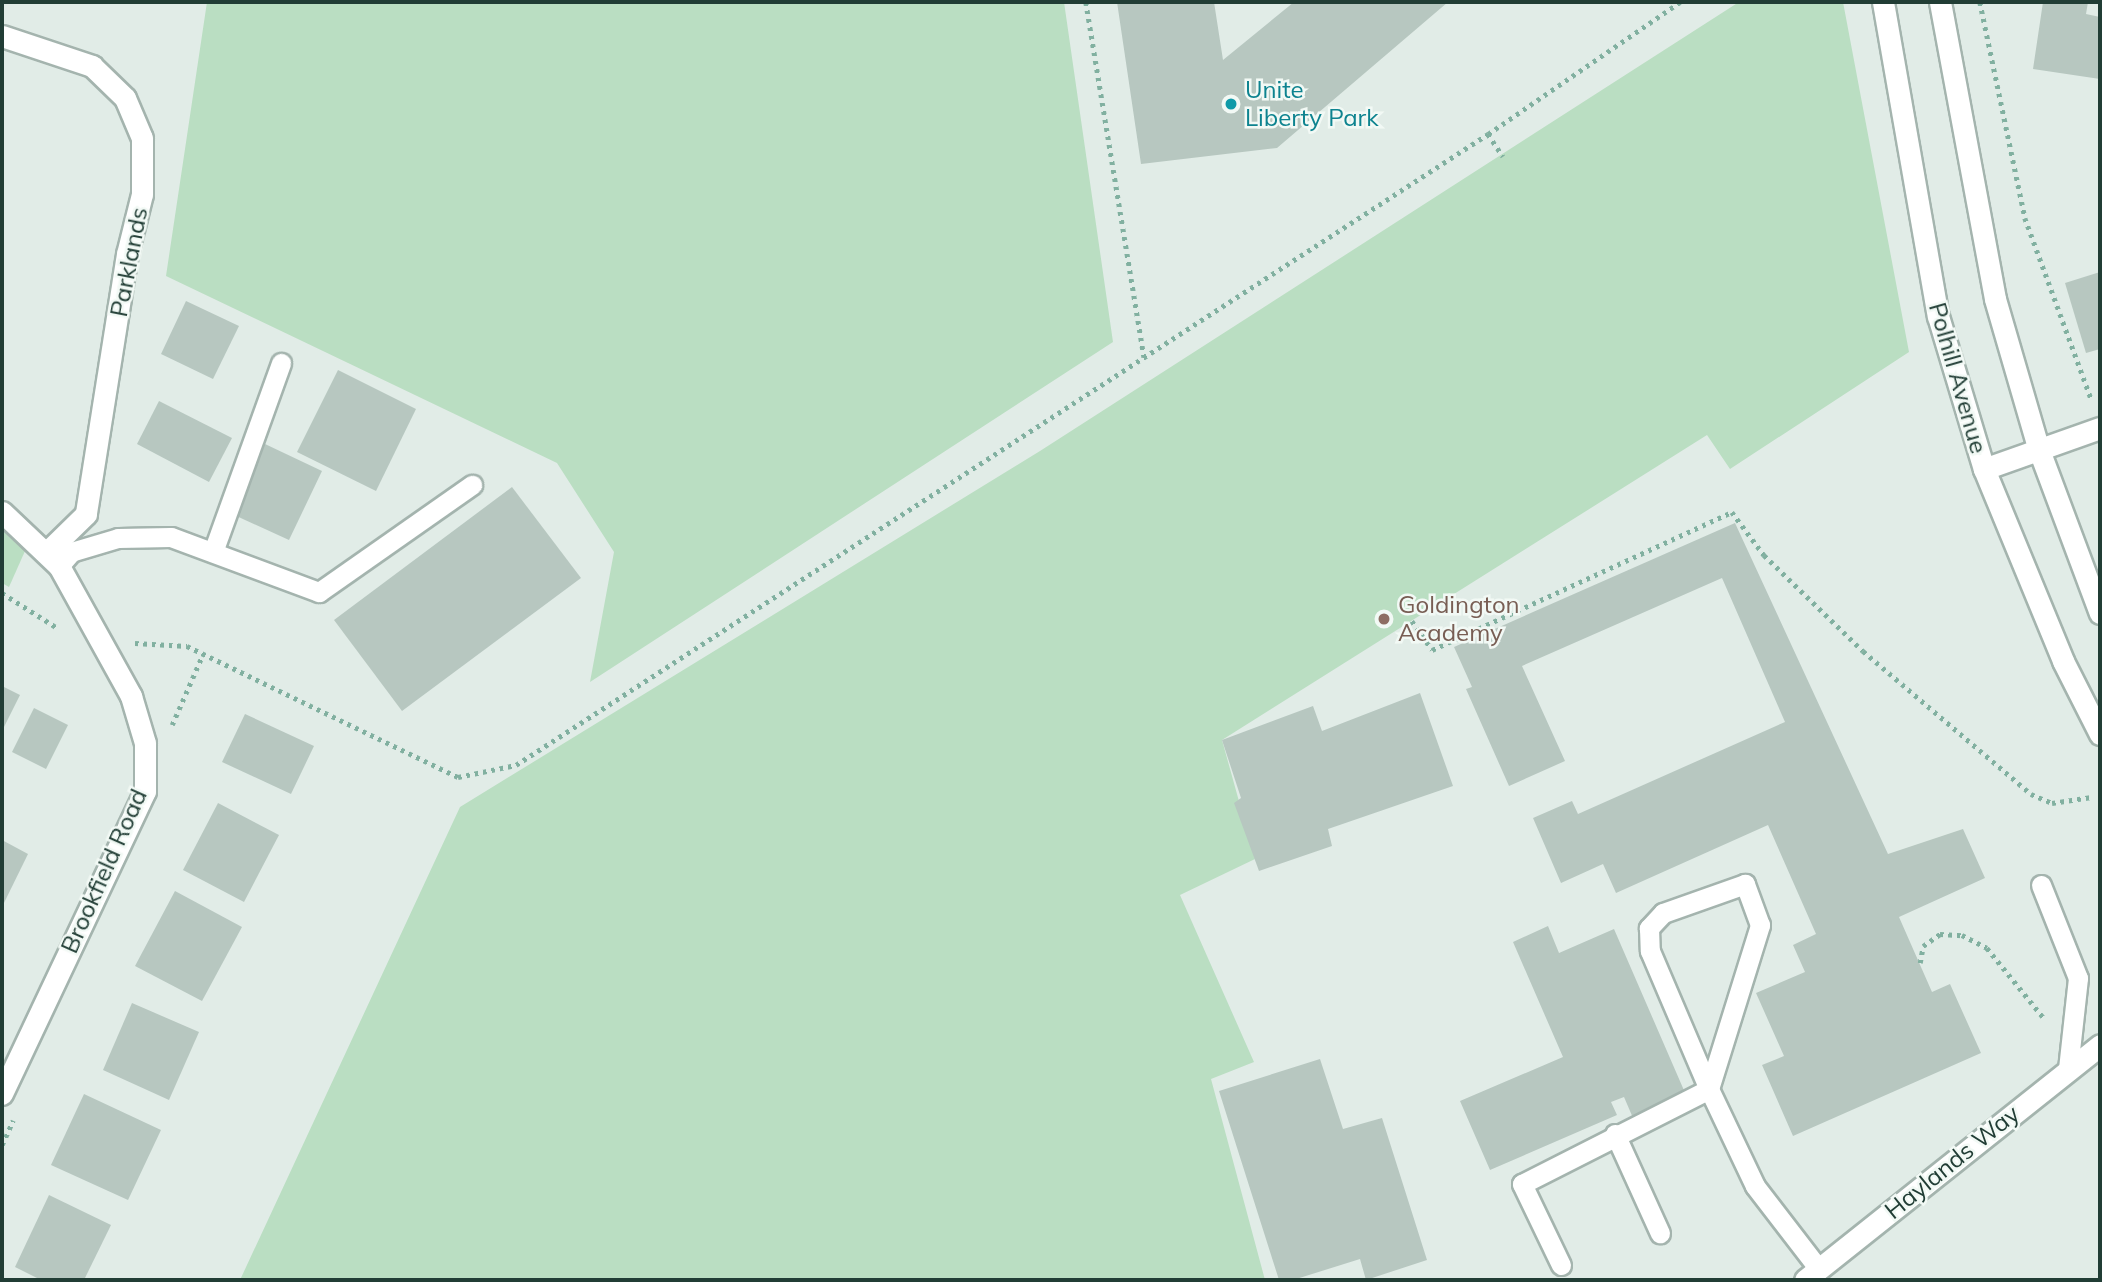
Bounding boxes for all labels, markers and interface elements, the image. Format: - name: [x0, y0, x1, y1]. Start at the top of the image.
- place label: Unite Liberty Park: [1245, 76, 1379, 132]
- marker: Unite Liberty Park: [1223, 96, 1239, 112]
- street label: Parklands: [104, 205, 154, 319]
- street label: Polhill Avenue: [1923, 299, 1993, 457]
- place label: Goldington Academy: [1398, 591, 1520, 647]
- marker: Goldington Academy: [1376, 611, 1392, 627]
- street label: Brookfield Road: [55, 784, 153, 958]
- street label: Haylands Way: [1879, 1099, 2025, 1225]

